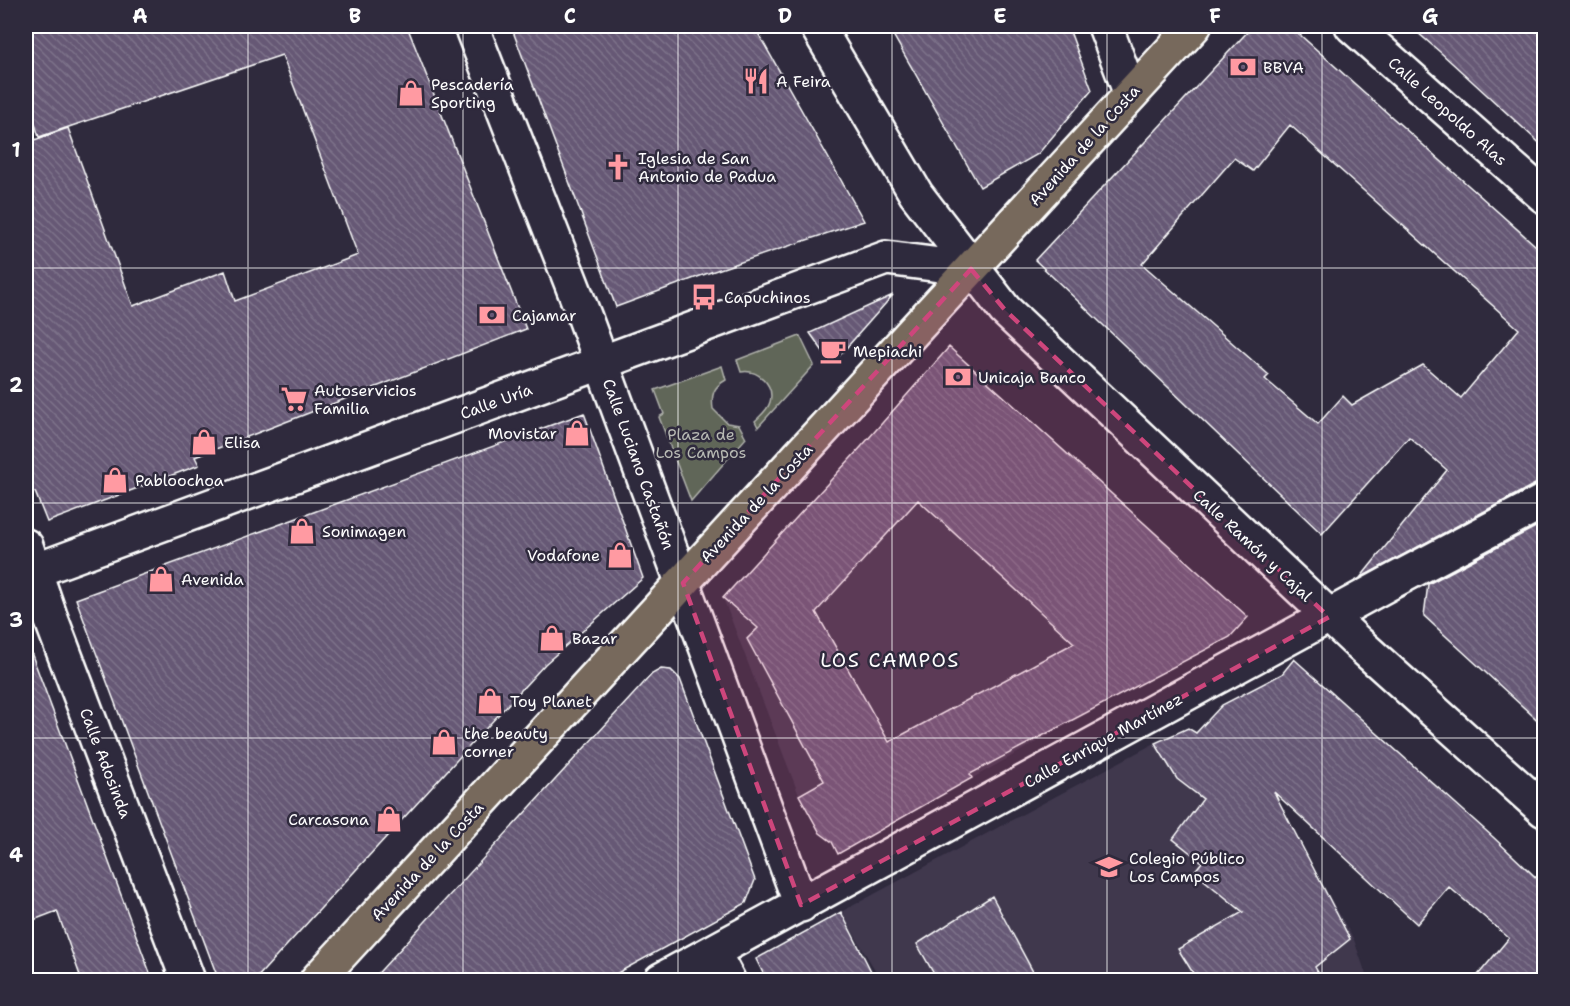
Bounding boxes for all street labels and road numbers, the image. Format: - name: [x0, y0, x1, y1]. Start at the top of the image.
- street label: Calle Leopoldo Alas: [1384, 52, 1512, 170]
- street label: Avenida de la Costa: [1024, 80, 1144, 210]
- street label: Calle Luciano Castañón: [598, 376, 679, 553]
- street label: Calle Uría: [457, 379, 535, 424]
- street label: Avenida de la Costa: [696, 439, 817, 567]
- street label: Calle Ramón y Cajal: [1189, 485, 1317, 606]
- street label: Calle Enrique Martínez: [1020, 688, 1186, 793]
- street label: Calle Adosinda: [75, 705, 136, 821]
- street label: Avenida de la Costa: [367, 797, 488, 925]

